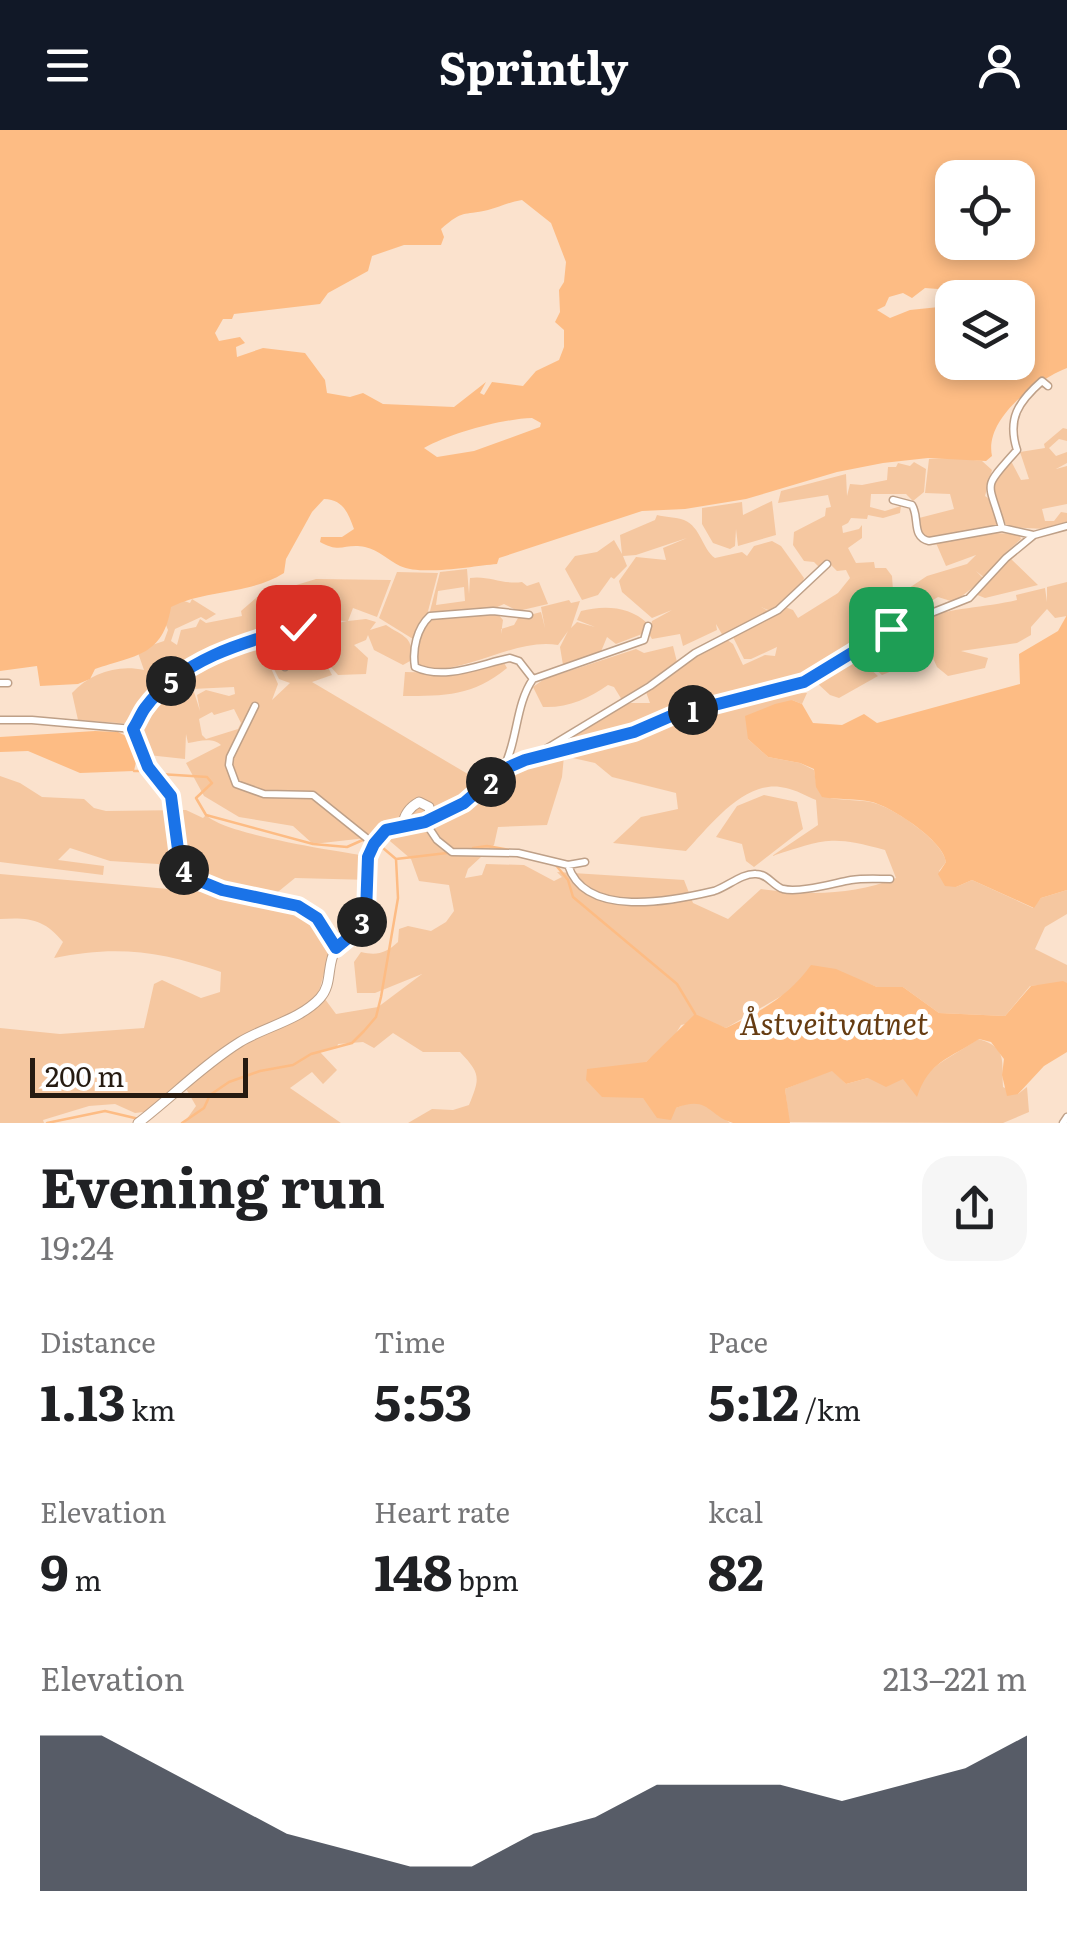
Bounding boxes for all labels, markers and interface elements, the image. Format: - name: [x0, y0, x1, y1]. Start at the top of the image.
- text: Sprintly: [439, 32, 628, 99]
- icon: menu: [40, 38, 95, 93]
- icon: person: [972, 38, 1027, 93]
- map controls: [935, 160, 1035, 380]
- button: locate: [935, 160, 1035, 260]
- button: layers: [935, 280, 1035, 380]
- pin: [256, 585, 341, 670]
- pin: [849, 587, 934, 672]
- icon: check: [271, 600, 326, 655]
- icon: arrive: [864, 602, 919, 657]
- pin: 5: [146, 656, 196, 706]
- text: 5: [163, 660, 179, 702]
- pin: 1: [668, 685, 718, 735]
- text: 1: [687, 689, 699, 731]
- pin: 2: [466, 757, 516, 807]
- text: 2: [483, 761, 499, 803]
- pin: 4: [159, 845, 209, 895]
- text: 4: [176, 849, 192, 891]
- pin: 3: [337, 897, 387, 947]
- text: 3: [354, 901, 370, 943]
- water label: Åstveitvatnet: [739, 1000, 929, 1044]
- scale bar: [30, 1053, 248, 1098]
- text: 200 m: [45, 1054, 124, 1096]
- text: Evening run: [40, 1143, 385, 1225]
- button: share: [922, 1156, 1027, 1261]
- text: 19:24: [40, 1222, 114, 1270]
- text: Distance: [40, 1320, 156, 1362]
- text: Time: [374, 1320, 445, 1362]
- text: Pace: [708, 1320, 768, 1362]
- text: 1.13: [40, 1362, 126, 1436]
- text: 5:53: [374, 1362, 472, 1436]
- text: 5:12: [708, 1362, 799, 1436]
- text: km: [126, 1388, 175, 1430]
- text: /km: [799, 1388, 861, 1430]
- text: Elevation: [40, 1490, 167, 1532]
- text: Heart rate: [374, 1490, 510, 1532]
- text: kcal: [708, 1490, 763, 1532]
- text: 9: [40, 1532, 69, 1606]
- text: 148: [374, 1532, 452, 1606]
- text: 82: [708, 1532, 764, 1606]
- text: m: [69, 1558, 102, 1600]
- text: bpm: [452, 1558, 519, 1600]
- text: Elevation: [40, 1653, 185, 1701]
- text: 213–221 m: [883, 1653, 1027, 1701]

